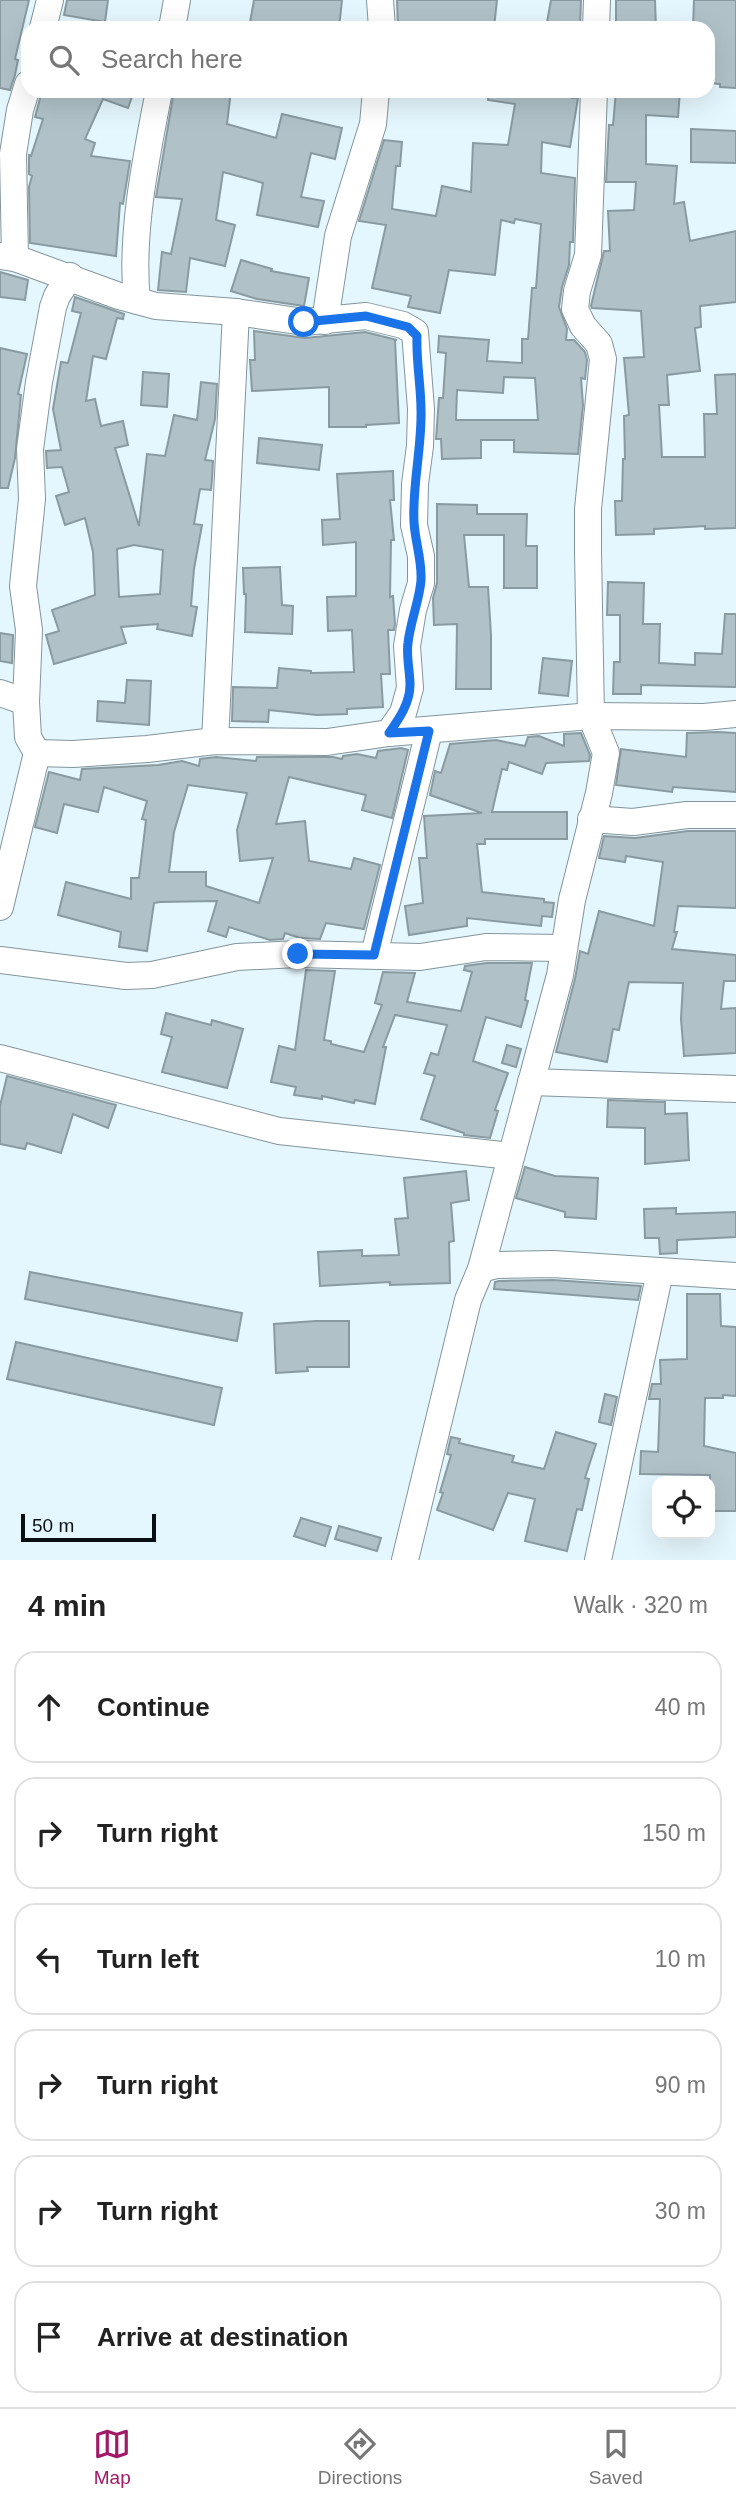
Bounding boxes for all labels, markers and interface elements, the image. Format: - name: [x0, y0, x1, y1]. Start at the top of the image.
- search box: [21, 21, 715, 98]
- icon: search: [45, 41, 83, 79]
- text: Search here: [101, 44, 243, 74]
- route start: [288, 306, 319, 337]
- route end: [282, 938, 313, 969]
- map controls: [652, 1476, 715, 1539]
- button: locate: [652, 1476, 715, 1539]
- scale bar: [21, 1511, 156, 1543]
- text: 50 m: [32, 1515, 74, 1536]
- text: 4 min: [28, 1589, 106, 1622]
- text: Walk · 320 m: [573, 1592, 708, 1618]
- icon: ahead: [30, 1688, 68, 1726]
- text: Continue: [97, 1692, 210, 1722]
- text: 40 m: [655, 1694, 706, 1720]
- icon: right: [30, 1814, 68, 1852]
- text: Turn right: [97, 1818, 218, 1848]
- text: 150 m: [642, 1820, 706, 1846]
- icon: left: [30, 1940, 68, 1978]
- text: Turn left: [97, 1944, 199, 1974]
- text: 10 m: [655, 1946, 706, 1972]
- icon: right: [30, 2066, 68, 2104]
- text: Turn right: [97, 2070, 218, 2100]
- text: 90 m: [655, 2072, 706, 2098]
- icon: right: [30, 2192, 68, 2230]
- text: Turn right: [97, 2196, 218, 2226]
- text: 30 m: [655, 2198, 706, 2224]
- icon: arrive: [30, 2318, 68, 2356]
- text: Arrive at destination: [97, 2322, 348, 2352]
- tab: Map: [93, 2425, 131, 2489]
- tab: Directions: [318, 2425, 402, 2489]
- tab: Saved: [589, 2425, 643, 2489]

